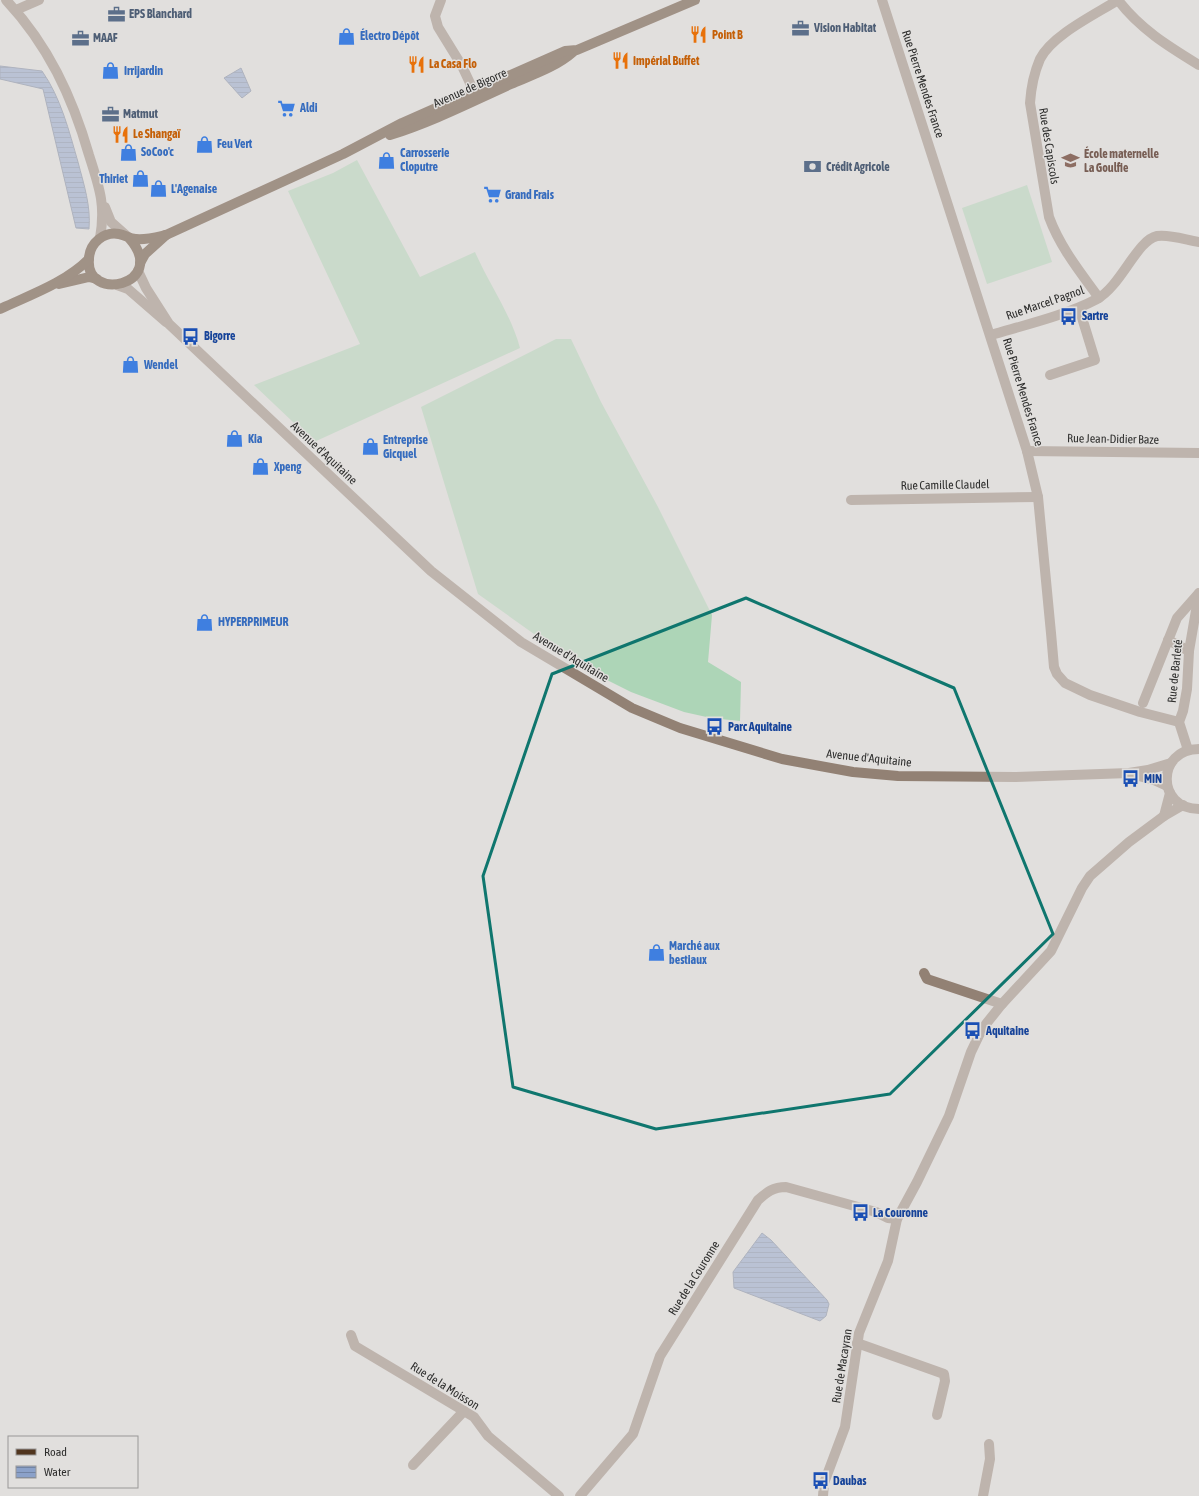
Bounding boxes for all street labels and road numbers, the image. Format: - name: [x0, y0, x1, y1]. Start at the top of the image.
- street label: Rue Pierre Mendes France: [899, 28, 947, 140]
- street label: Avenue de Bigorre: [431, 66, 509, 110]
- street label: Rue des Capiscols: [1036, 107, 1062, 185]
- street label: Rue Marcel Pagnol: [1004, 283, 1087, 323]
- street label: Rue Pierre Mendes France: [1000, 336, 1046, 448]
- street label: Avenue d'Aquitaine: [288, 419, 360, 487]
- street label: Rue Jean-Didier Baze: [1067, 431, 1159, 447]
- street label: Rue Camille Claudel: [900, 477, 990, 493]
- street label: Avenue d'Aquitaine: [531, 629, 611, 685]
- street label: Rue de Barleté: [1165, 639, 1185, 703]
- street label: Avenue d'Aquitaine: [826, 747, 912, 769]
- street label: Rue de la Couronne: [665, 1238, 723, 1318]
- street label: Rue de Macayran: [829, 1328, 855, 1404]
- street label: Rue de la Moisson: [408, 1359, 482, 1413]

